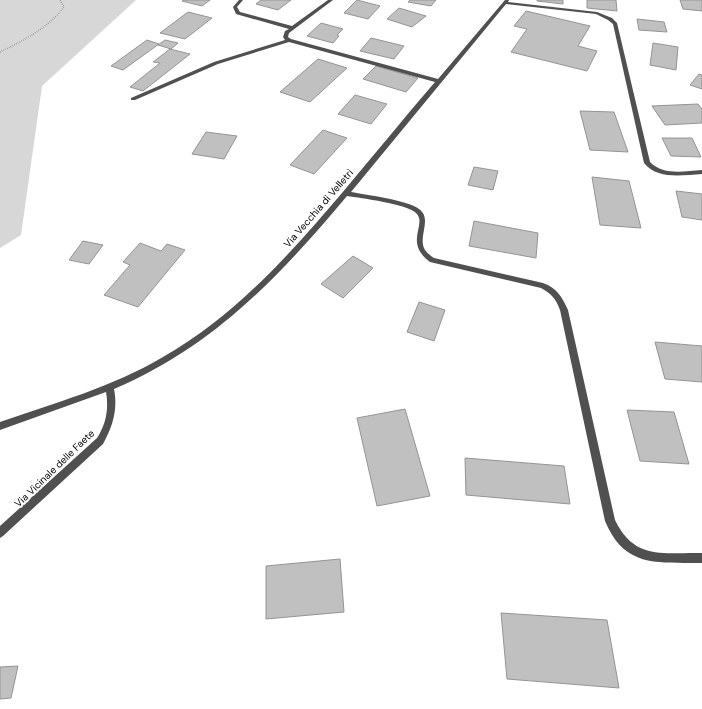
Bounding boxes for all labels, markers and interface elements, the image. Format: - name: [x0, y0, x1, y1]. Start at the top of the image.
- street label: Via Vecchia di Velletri: [281, 166, 356, 250]
- street label: Via Vicinale delle Faete: [12, 427, 97, 510]

